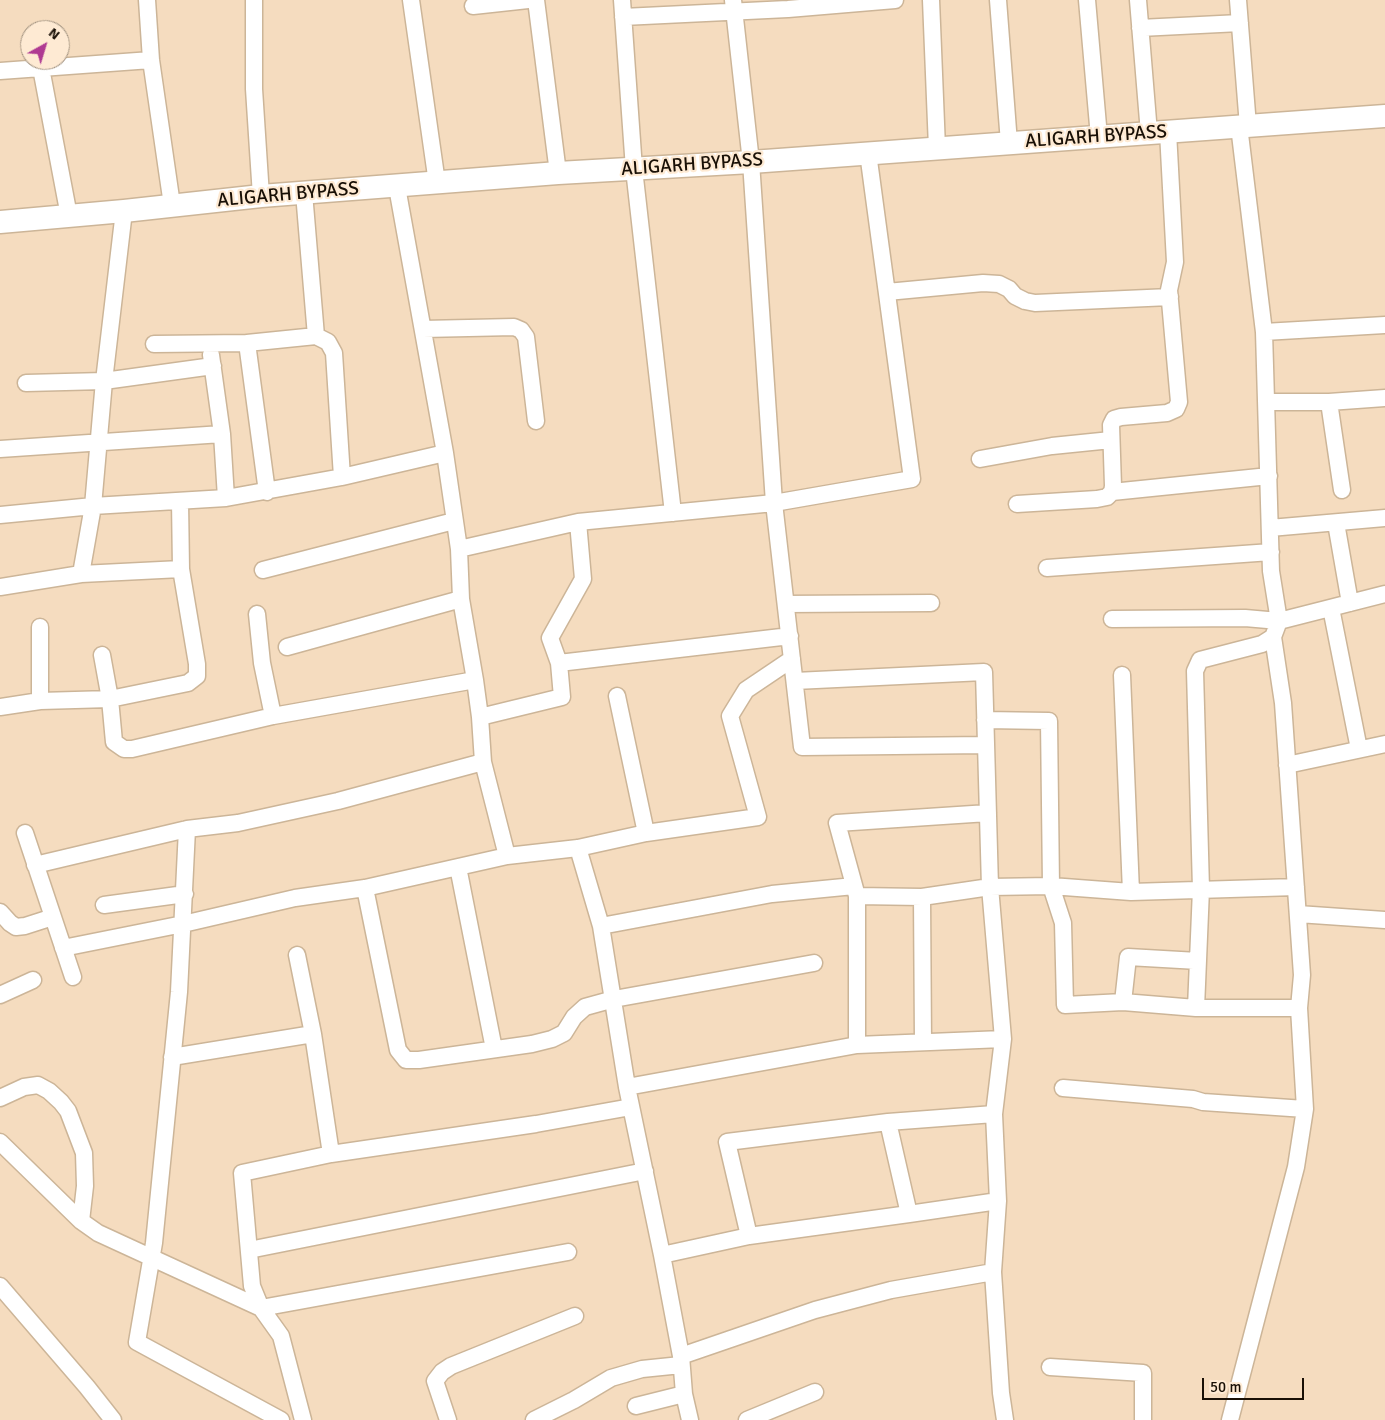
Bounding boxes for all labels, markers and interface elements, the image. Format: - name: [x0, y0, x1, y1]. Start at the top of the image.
- north arrow: [20, 20, 70, 70]
- text: N: [45, 24, 63, 43]
- street label: ALIGARH BYPASS: [1024, 121, 1168, 153]
- street label: ALIGARH BYPASS: [620, 149, 764, 181]
- street label: ALIGARH BYPASS: [216, 177, 360, 213]
- scale bar: [1205, 1368, 1308, 1400]
- text: 50 m: [1210, 1378, 1241, 1396]

